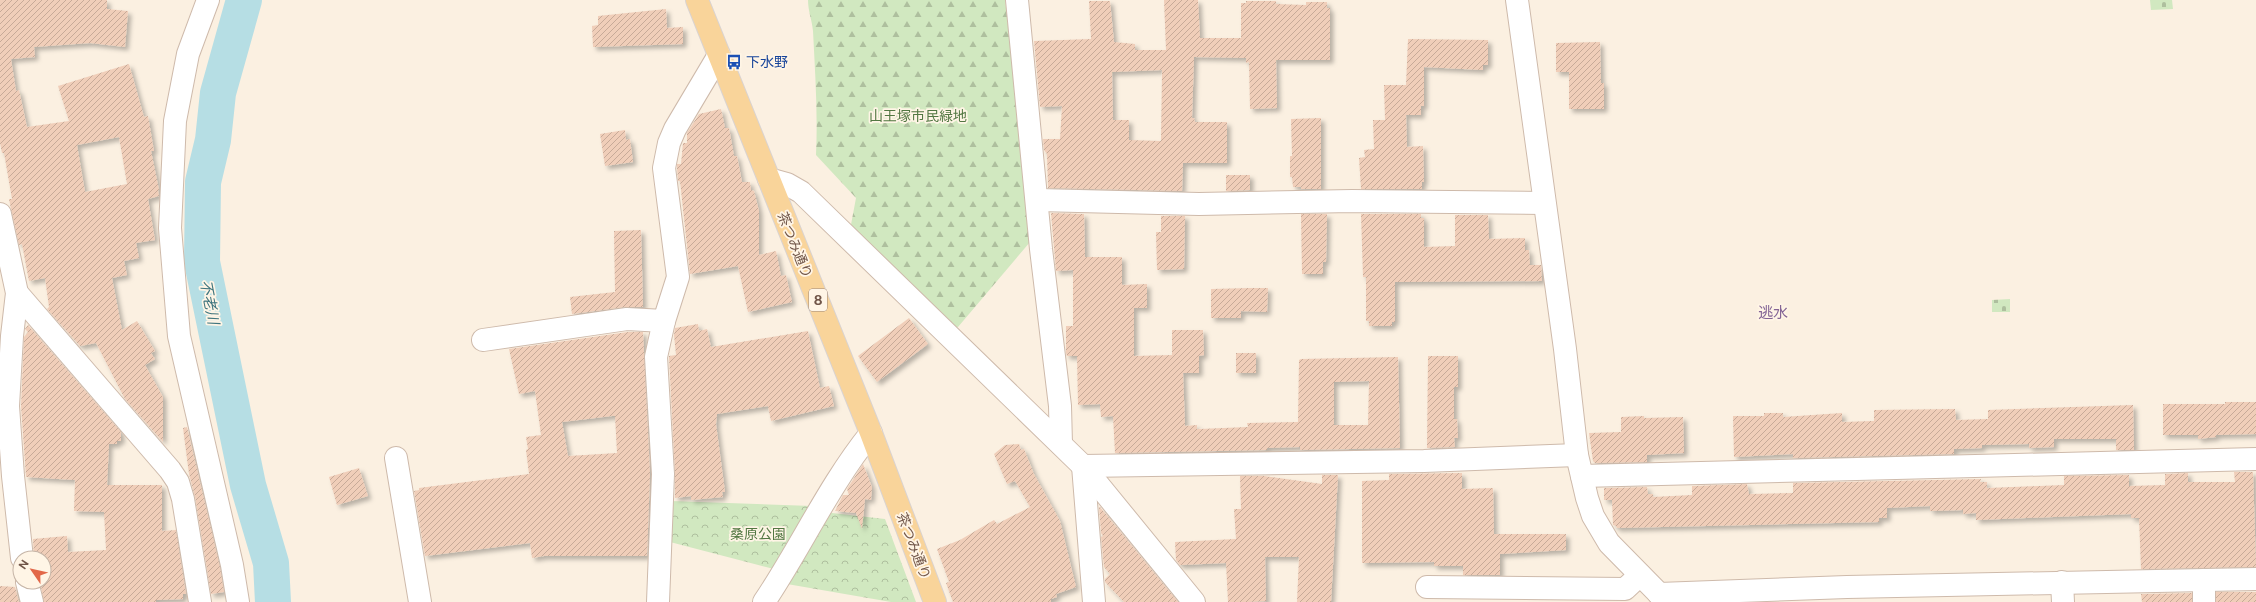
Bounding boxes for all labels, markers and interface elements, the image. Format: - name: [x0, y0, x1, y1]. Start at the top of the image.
- bus stop icon: 下水野: [725, 53, 743, 71]
- place label: 下水野: [746, 54, 788, 70]
- park label: 山王塚市民緑地: [869, 108, 967, 124]
- street label: 茶つみ通り: [774, 210, 816, 280]
- water label: 不老川: [197, 278, 223, 328]
- road number: 8: [809, 289, 827, 311]
- district label: 逃水: [1758, 304, 1788, 321]
- street label: 茶つみ通り: [894, 510, 934, 582]
- park label: 桑原公園: [730, 526, 786, 542]
- north arrow: [12, 550, 52, 590]
- text: N: [16, 557, 31, 571]

